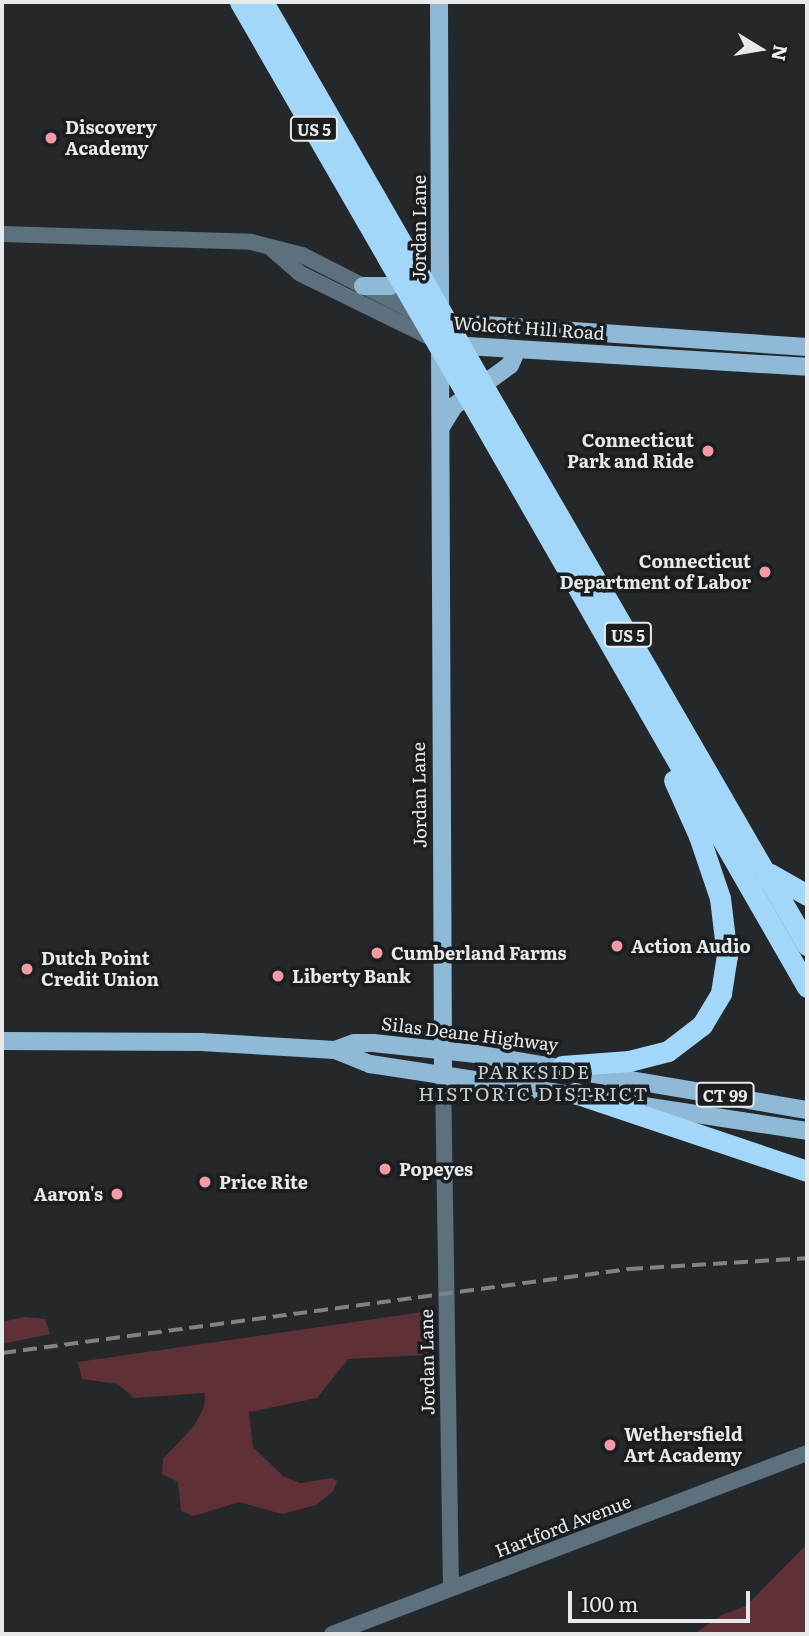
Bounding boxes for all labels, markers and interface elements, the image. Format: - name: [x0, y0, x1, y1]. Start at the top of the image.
- north arrow: [725, 14, 795, 84]
- text: N: [765, 42, 796, 64]
- road number: US 5: [290, 116, 338, 141]
- place label: Discovery Academy: [65, 117, 157, 160]
- marker: Discovery Academy: [43, 130, 59, 146]
- street label: Jordan Lane: [408, 175, 430, 281]
- street label: Wolcott Hill Road: [452, 312, 606, 344]
- place label: Connecticut Park and Ride: [567, 430, 694, 472]
- marker: Connecticut Park and Ride: [700, 443, 716, 459]
- place label: Connecticut Department of Labor: [559, 551, 751, 594]
- marker: Connecticut Department of Labor: [757, 564, 773, 580]
- road number: US 5: [604, 622, 652, 648]
- street label: Jordan Lane: [407, 742, 431, 848]
- place label: Action Audio: [631, 935, 751, 957]
- marker: Action Audio: [609, 938, 625, 954]
- place label: Cumberland Farms: [391, 942, 567, 964]
- marker: Cumberland Farms: [369, 945, 385, 961]
- place label: Dutch Point Credit Union: [41, 948, 159, 990]
- marker: Dutch Point Credit Union: [19, 961, 35, 977]
- place label: Liberty Bank: [292, 965, 411, 987]
- marker: Liberty Bank: [270, 968, 286, 984]
- street label: Silas Deane Highway: [380, 1012, 560, 1056]
- district label: PARKSIDE HISTORIC DISTRICT: [420, 1061, 648, 1105]
- road number: CT 99: [695, 1082, 755, 1107]
- place label: Popeyes: [399, 1158, 473, 1180]
- marker: Popeyes: [377, 1161, 393, 1177]
- place label: Price Rite: [219, 1171, 308, 1193]
- marker: Price Rite: [197, 1174, 213, 1190]
- place label: Aaron's: [34, 1183, 103, 1205]
- marker: Aaron's: [109, 1186, 125, 1202]
- street label: Jordan Lane: [415, 1309, 439, 1415]
- place label: Wethersfield Art Academy: [624, 1424, 743, 1466]
- marker: Wethersfield Art Academy: [602, 1437, 618, 1453]
- street label: Hartford Avenue: [492, 1490, 634, 1562]
- scale bar: [571, 1576, 753, 1620]
- text: 100 m: [581, 1587, 638, 1618]

